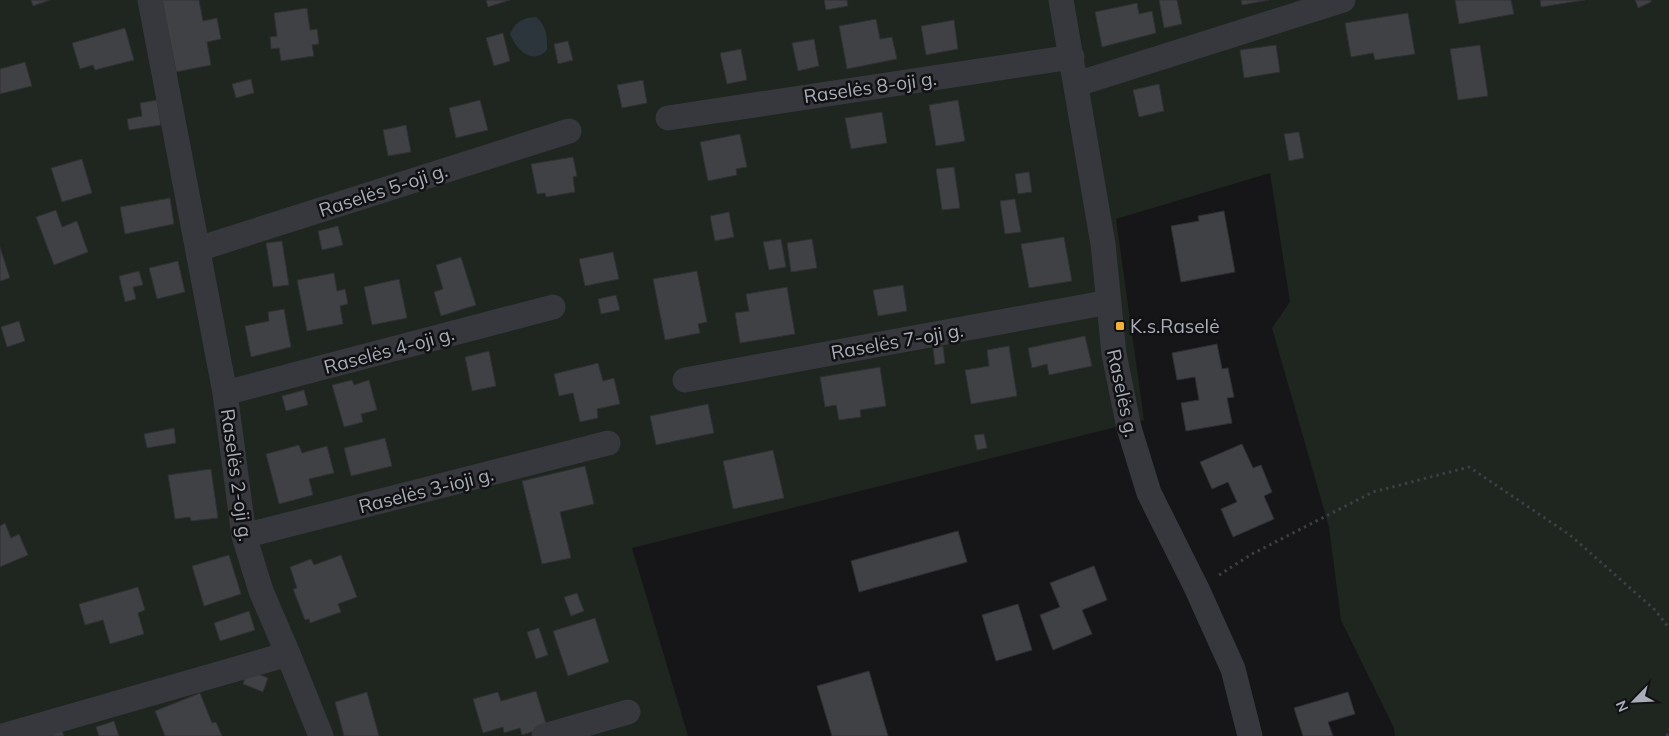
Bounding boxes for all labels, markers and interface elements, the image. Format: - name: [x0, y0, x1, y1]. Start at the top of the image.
- street label: Raselės 8-oji g.: [802, 66, 938, 108]
- street label: Raselės 5-oji g.: [316, 158, 450, 222]
- place label: K.s.Raselė: [1130, 314, 1219, 338]
- street label: Raselės 7-oji g.: [829, 318, 965, 364]
- marker: K.s.Raselė: [1114, 320, 1126, 332]
- street label: Raselės 4-oji g.: [321, 321, 457, 379]
- street label: Raselės g.: [1102, 347, 1144, 439]
- street label: Raselės 2-oji g.: [216, 407, 258, 543]
- street label: Raselės 3-ioji g.: [356, 462, 496, 518]
- north arrow: [1609, 676, 1659, 726]
- text: N: [1612, 698, 1632, 715]

